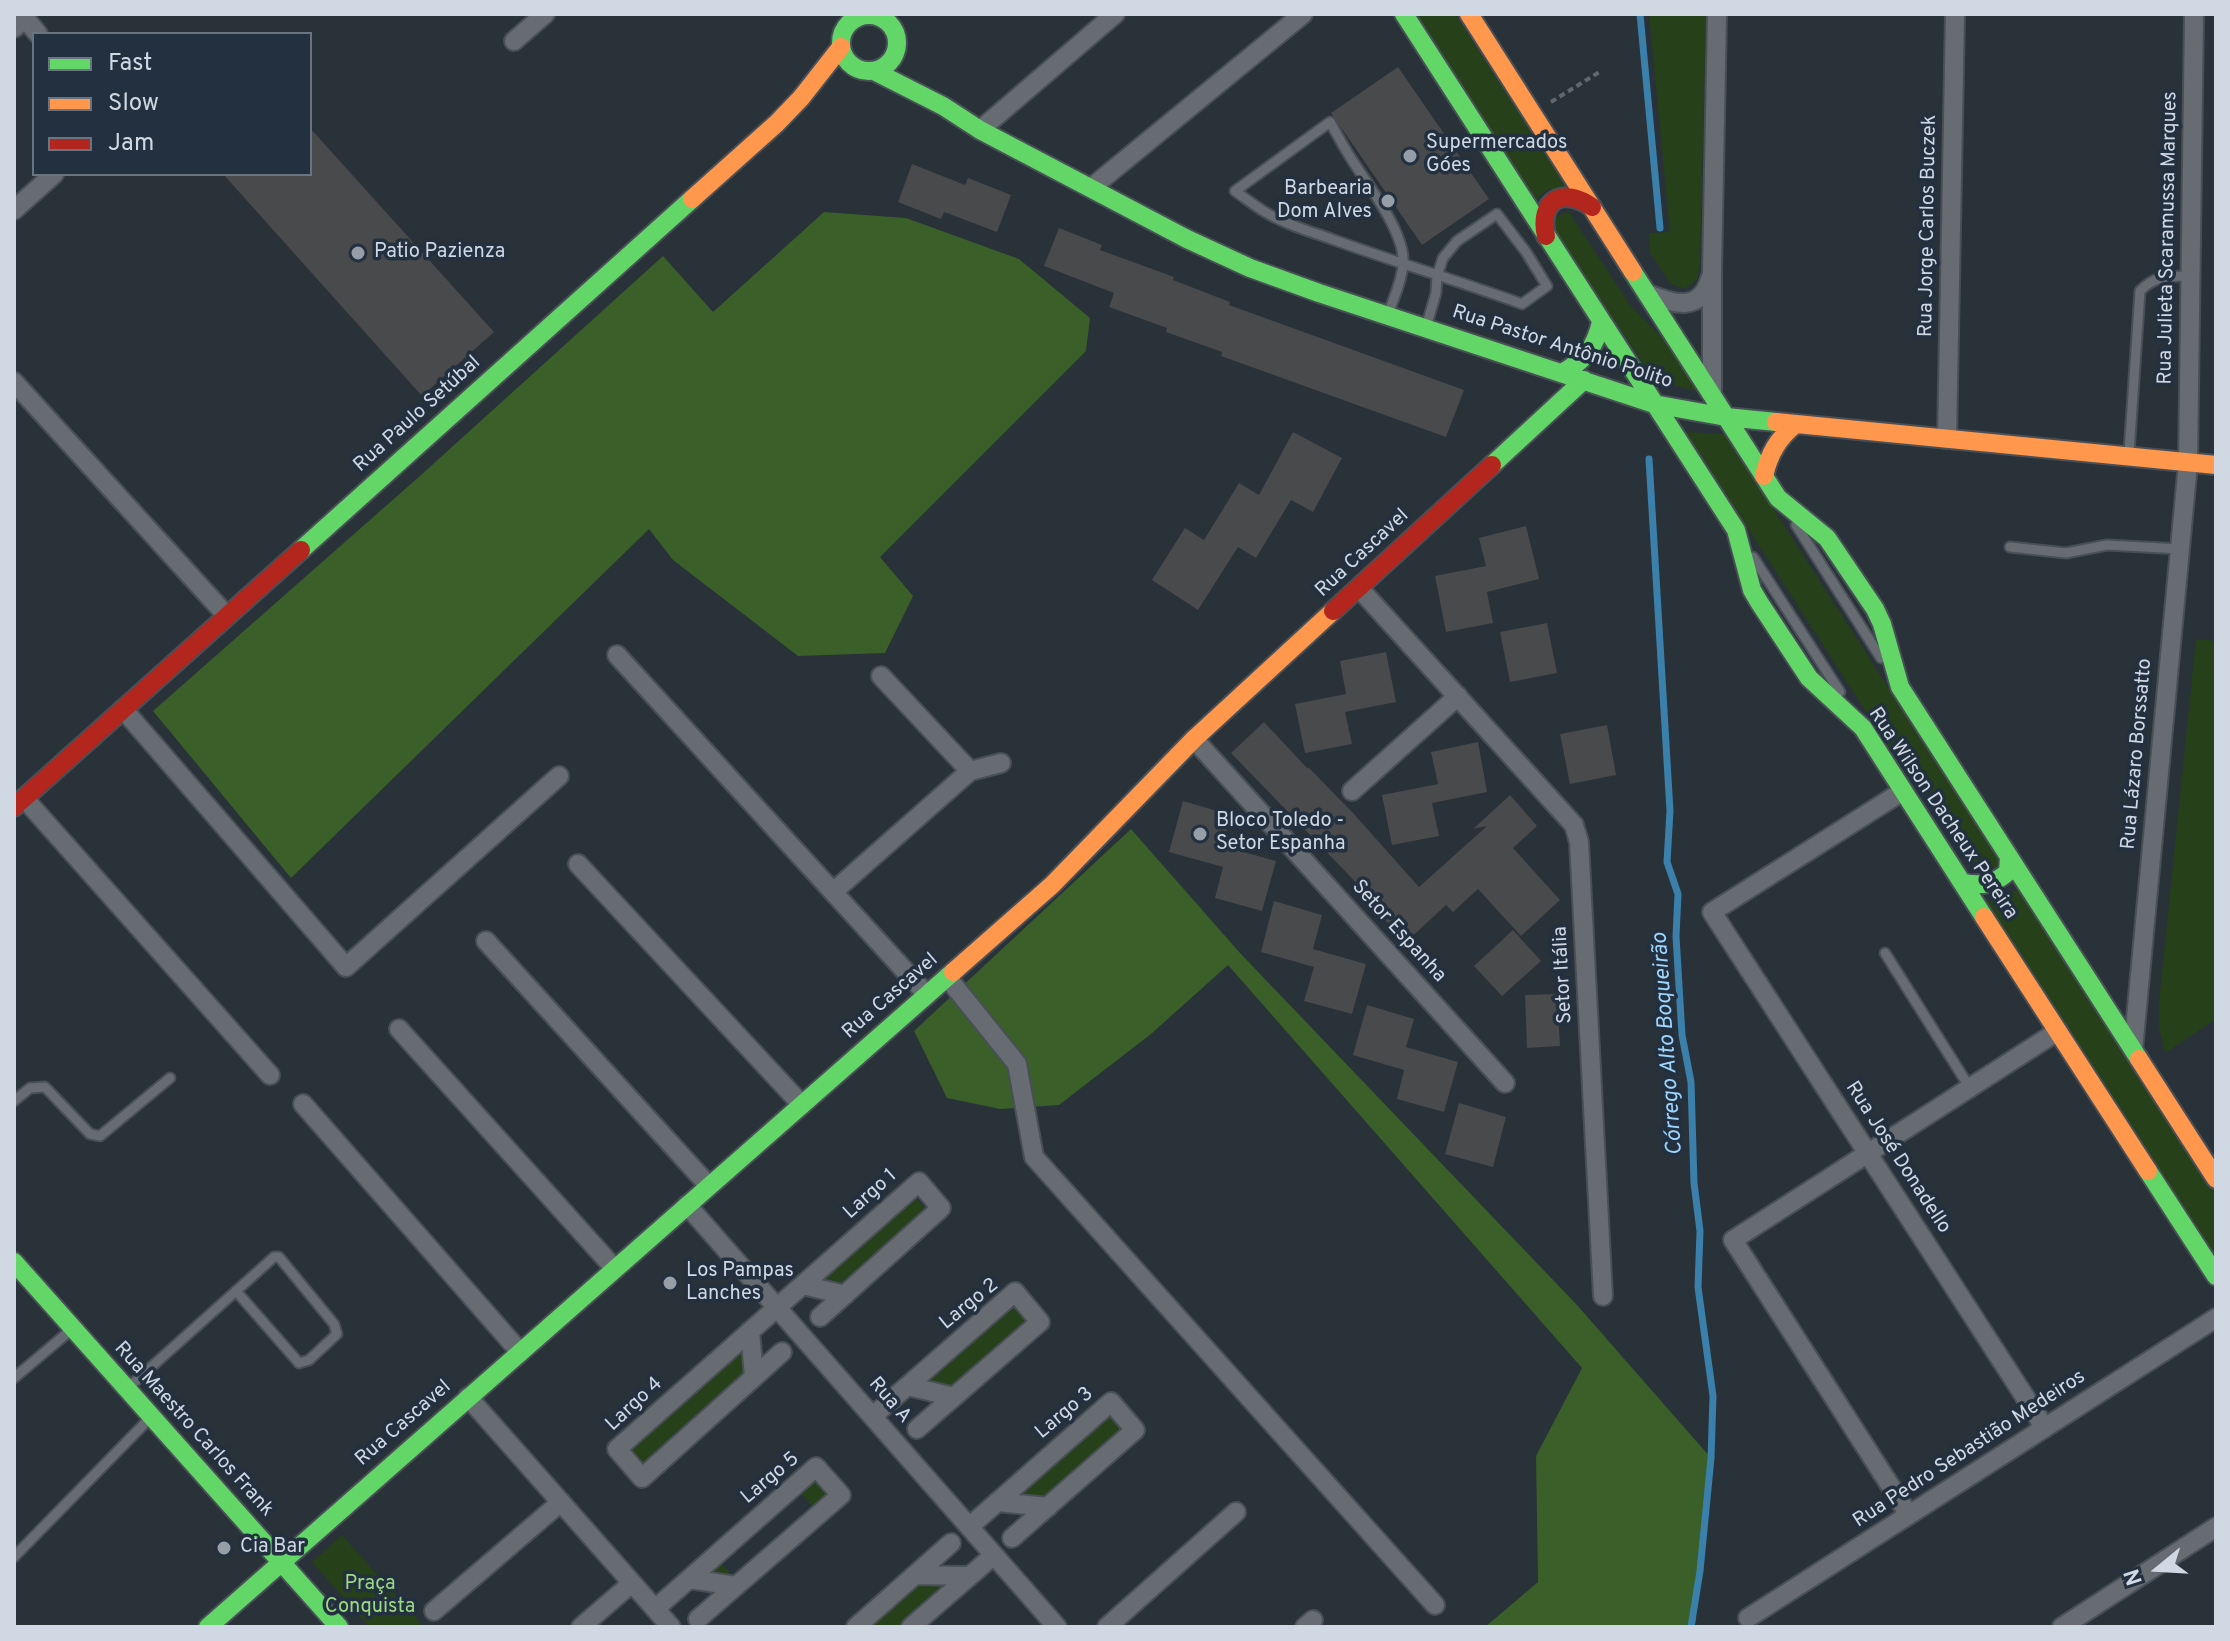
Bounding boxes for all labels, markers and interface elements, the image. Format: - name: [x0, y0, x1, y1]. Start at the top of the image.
- legend: [32, 32, 312, 176]
- text: Fast: [108, 49, 152, 79]
- text: Slow: [108, 89, 159, 119]
- street label: Rua Julieta Scaramussa Marques: [2154, 91, 2184, 385]
- street label: Rua Jorge Carlos Buczek: [1915, 115, 1943, 337]
- text: Jam: [108, 129, 154, 159]
- place label: Supermercados Góes: [1426, 132, 1567, 179]
- marker: Supermercados Góes: [1401, 147, 1419, 165]
- place label: Barbearia Dom Alves: [1277, 178, 1372, 225]
- marker: Barbearia Dom Alves: [1379, 192, 1397, 210]
- place label: Patio Pazienza: [374, 241, 505, 265]
- marker: Patio Pazienza: [349, 244, 367, 262]
- street label: Rua Pastor Antônio Polito: [1449, 301, 1675, 395]
- street label: Rua Paulo Setúbal: [350, 352, 486, 478]
- street label: Rua Cascavel: [1311, 505, 1415, 603]
- street label: Rua Lázaro Borssatto: [2118, 657, 2158, 851]
- street label: Rua Wilson Dacheux Pereira: [1862, 703, 2022, 925]
- place label: Bloco Toledo - Setor Espanha: [1216, 810, 1346, 857]
- marker: Bloco Toledo - Setor Espanha: [1191, 825, 1209, 843]
- street label: Setor Espanha: [1346, 876, 1450, 988]
- street label: Setor Itália: [1549, 926, 1579, 1024]
- water label: Córrego Alto Boqueirão: [1648, 932, 1690, 1156]
- street label: Rua Cascavel: [838, 949, 944, 1045]
- street label: Rua José Donadello: [1839, 1077, 1955, 1239]
- street label: Largo 1: [839, 1165, 903, 1225]
- place label: Los Pampas Lanches: [686, 1260, 794, 1307]
- marker: Los Pampas Lanches: [661, 1274, 679, 1292]
- street label: Largo 2: [936, 1274, 1004, 1336]
- street label: Rua Maestro Carlos Frank: [108, 1338, 278, 1522]
- street label: Rua Pedro Sebastião Medeiros: [1849, 1366, 2091, 1534]
- street label: Largo 4: [602, 1373, 668, 1437]
- street label: Rua A: [862, 1373, 916, 1429]
- street label: Rua Cascavel: [351, 1376, 457, 1472]
- street label: Largo 3: [1031, 1383, 1099, 1445]
- street label: Largo 5: [737, 1448, 805, 1510]
- north arrow: [2118, 1529, 2198, 1609]
- place label: Cia Bar: [240, 1536, 305, 1560]
- marker: Cia Bar: [215, 1539, 233, 1557]
- text: N: [2119, 1565, 2150, 1588]
- park label: Praça Conquista: [325, 1573, 415, 1620]

